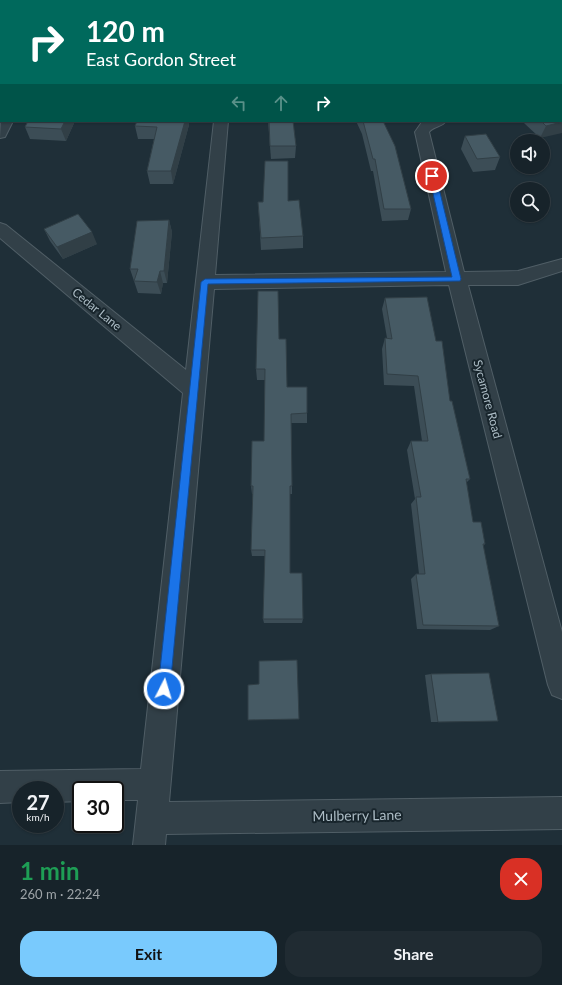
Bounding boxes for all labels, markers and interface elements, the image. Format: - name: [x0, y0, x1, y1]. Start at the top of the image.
- text: 120 m: [86, 14, 165, 48]
- icon: right: [20, 16, 72, 68]
- text: East Gordon Street: [86, 48, 236, 70]
- icon: left: [228, 92, 250, 114]
- icon: ahead: [270, 92, 292, 114]
- icon: right: [312, 92, 334, 114]
- map controls: [510, 134, 550, 222]
- button: sound: [510, 134, 550, 174]
- pin: [415, 159, 449, 193]
- icon: arrive: [421, 165, 443, 187]
- button: search: [510, 182, 550, 222]
- street label: Cedar Lane: [69, 285, 125, 333]
- street label: Sycamore Road: [470, 358, 506, 440]
- position arrow: [143, 668, 185, 710]
- speed limit sign: 30: [72, 781, 124, 833]
- text: 27: [26, 790, 50, 814]
- street label: Mulberry Lane: [312, 806, 402, 824]
- text: km/h: [26, 811, 50, 823]
- text: 1 min: [20, 856, 80, 885]
- button: close: [500, 858, 542, 900]
- text: 260 m · 22:24: [20, 886, 100, 902]
- button: Exit: [20, 931, 277, 977]
- button: Share: [285, 931, 542, 977]

